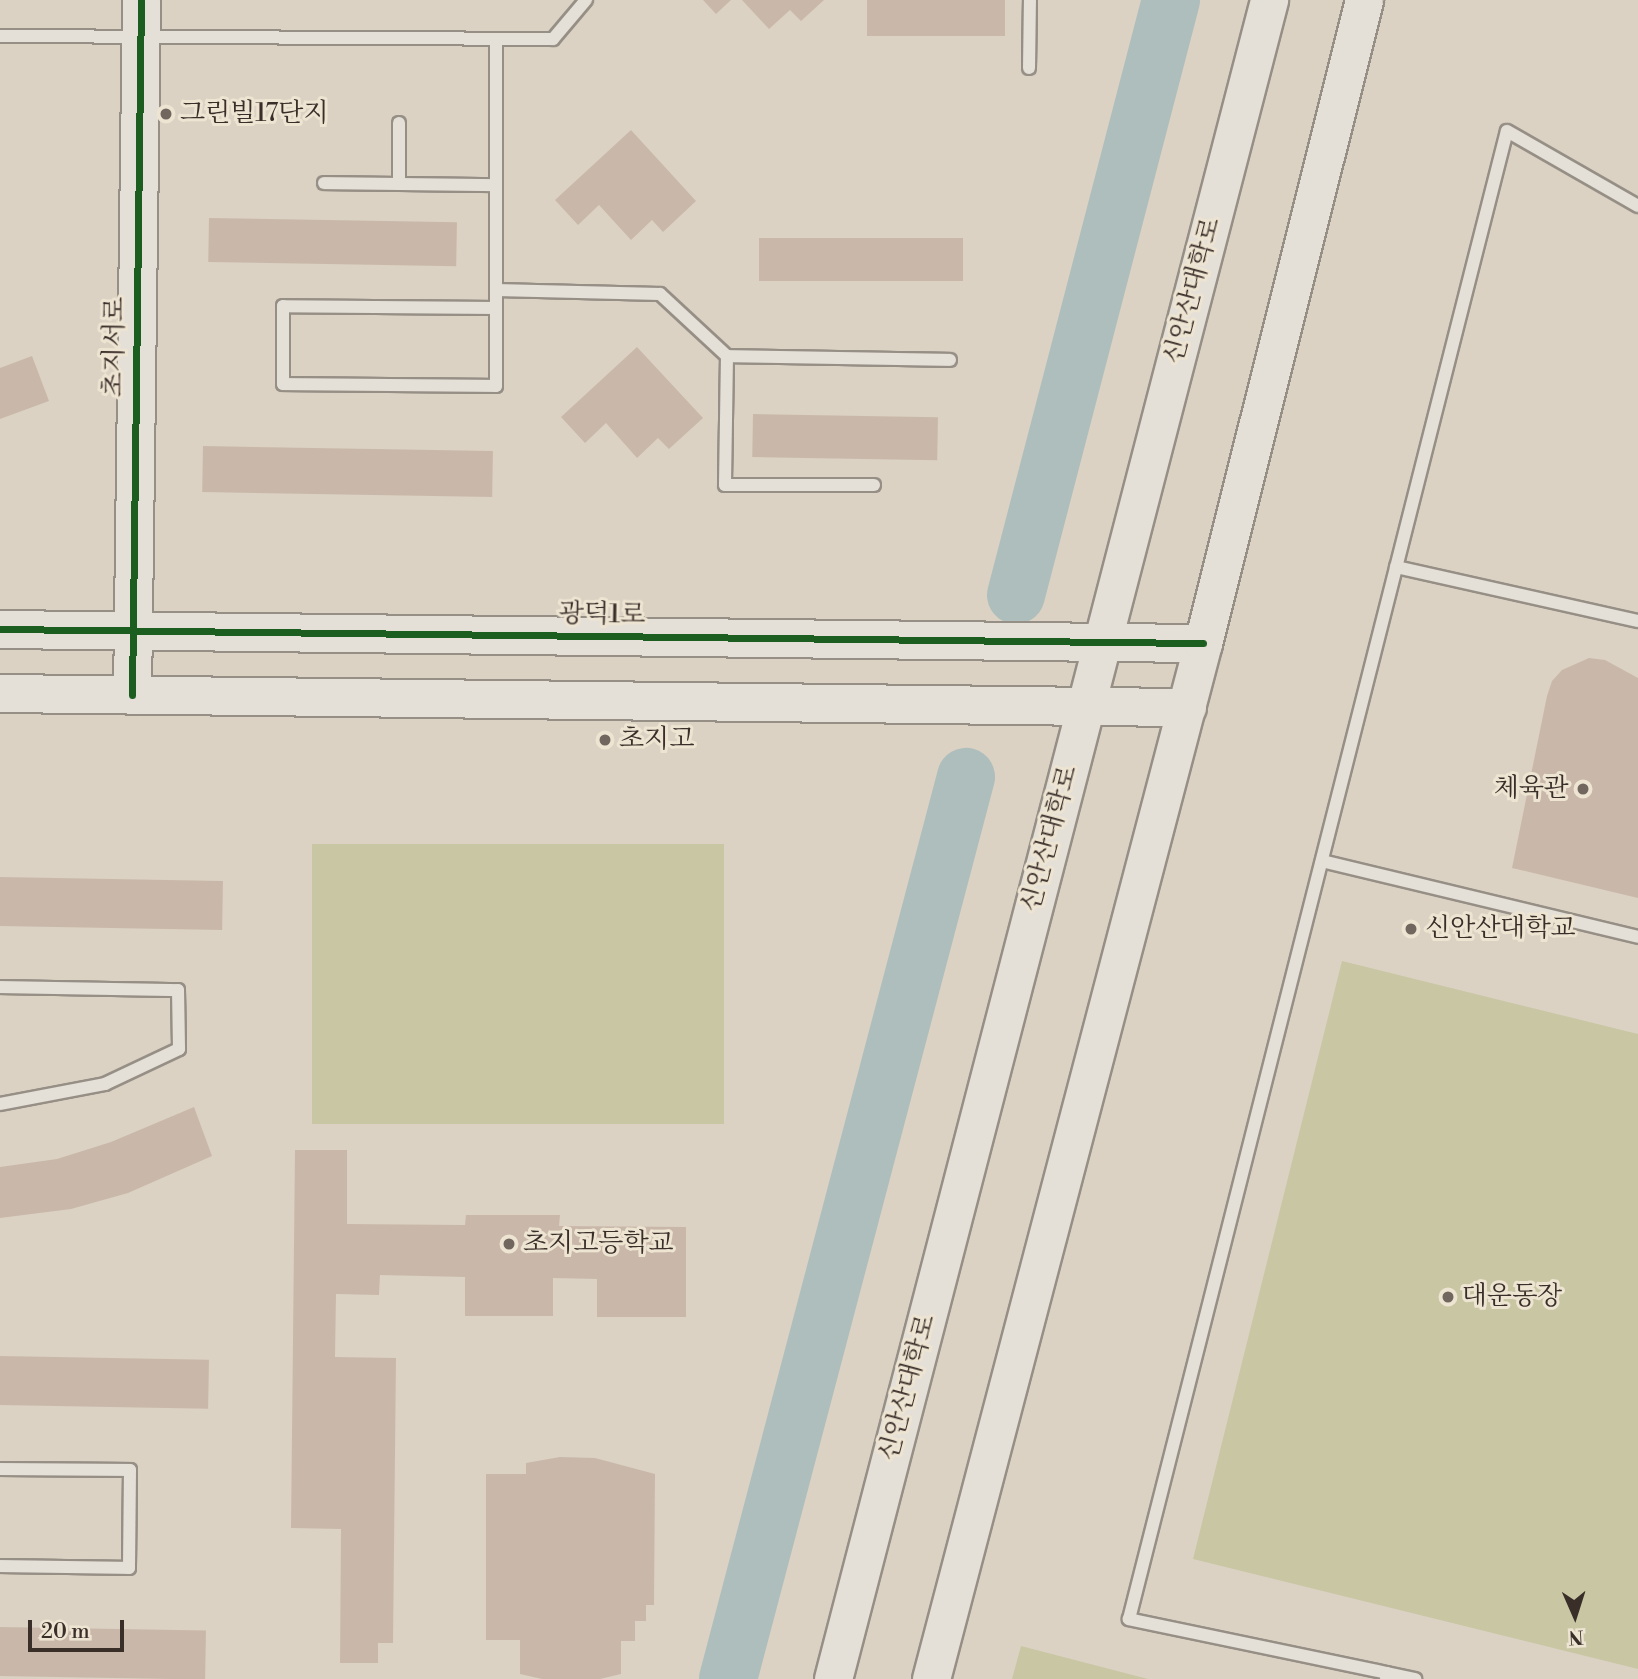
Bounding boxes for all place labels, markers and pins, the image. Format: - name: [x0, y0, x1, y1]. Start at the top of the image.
- place label: 그린빌17단지: [180, 98, 329, 130]
- marker: 그린빌17단지: [158, 106, 174, 122]
- place label: 초지고: [619, 724, 694, 756]
- marker: 초지고: [597, 732, 613, 748]
- place label: 체육관: [1494, 773, 1569, 805]
- marker: 체육관: [1575, 781, 1591, 797]
- place label: 신안산대학교: [1425, 913, 1576, 945]
- marker: 신안산대학교: [1403, 921, 1419, 937]
- place label: 초지고등학교: [523, 1228, 674, 1260]
- marker: 초지고등학교: [501, 1236, 517, 1252]
- place label: 대운동장: [1462, 1281, 1562, 1313]
- marker: 대운동장: [1440, 1289, 1456, 1305]

